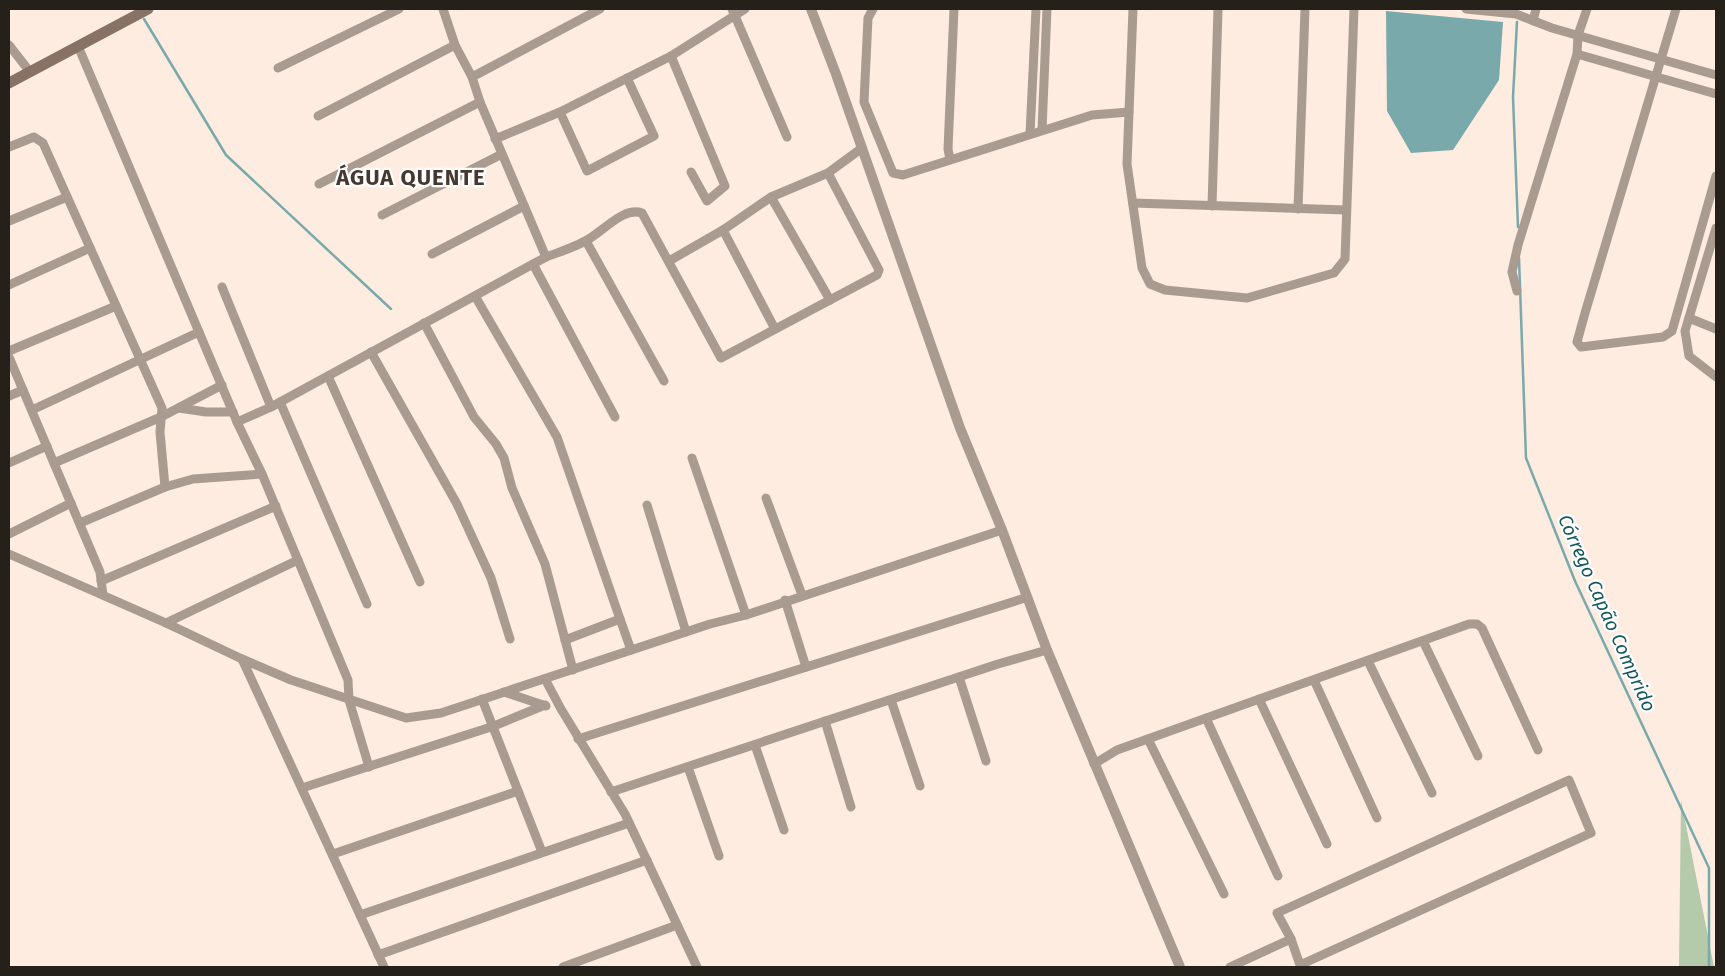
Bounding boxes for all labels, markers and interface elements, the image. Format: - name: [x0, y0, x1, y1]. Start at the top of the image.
- district label: ÁGUA QUENTE: [335, 164, 486, 191]
- water label: Córrego Capão Comprido: [1553, 511, 1661, 715]

